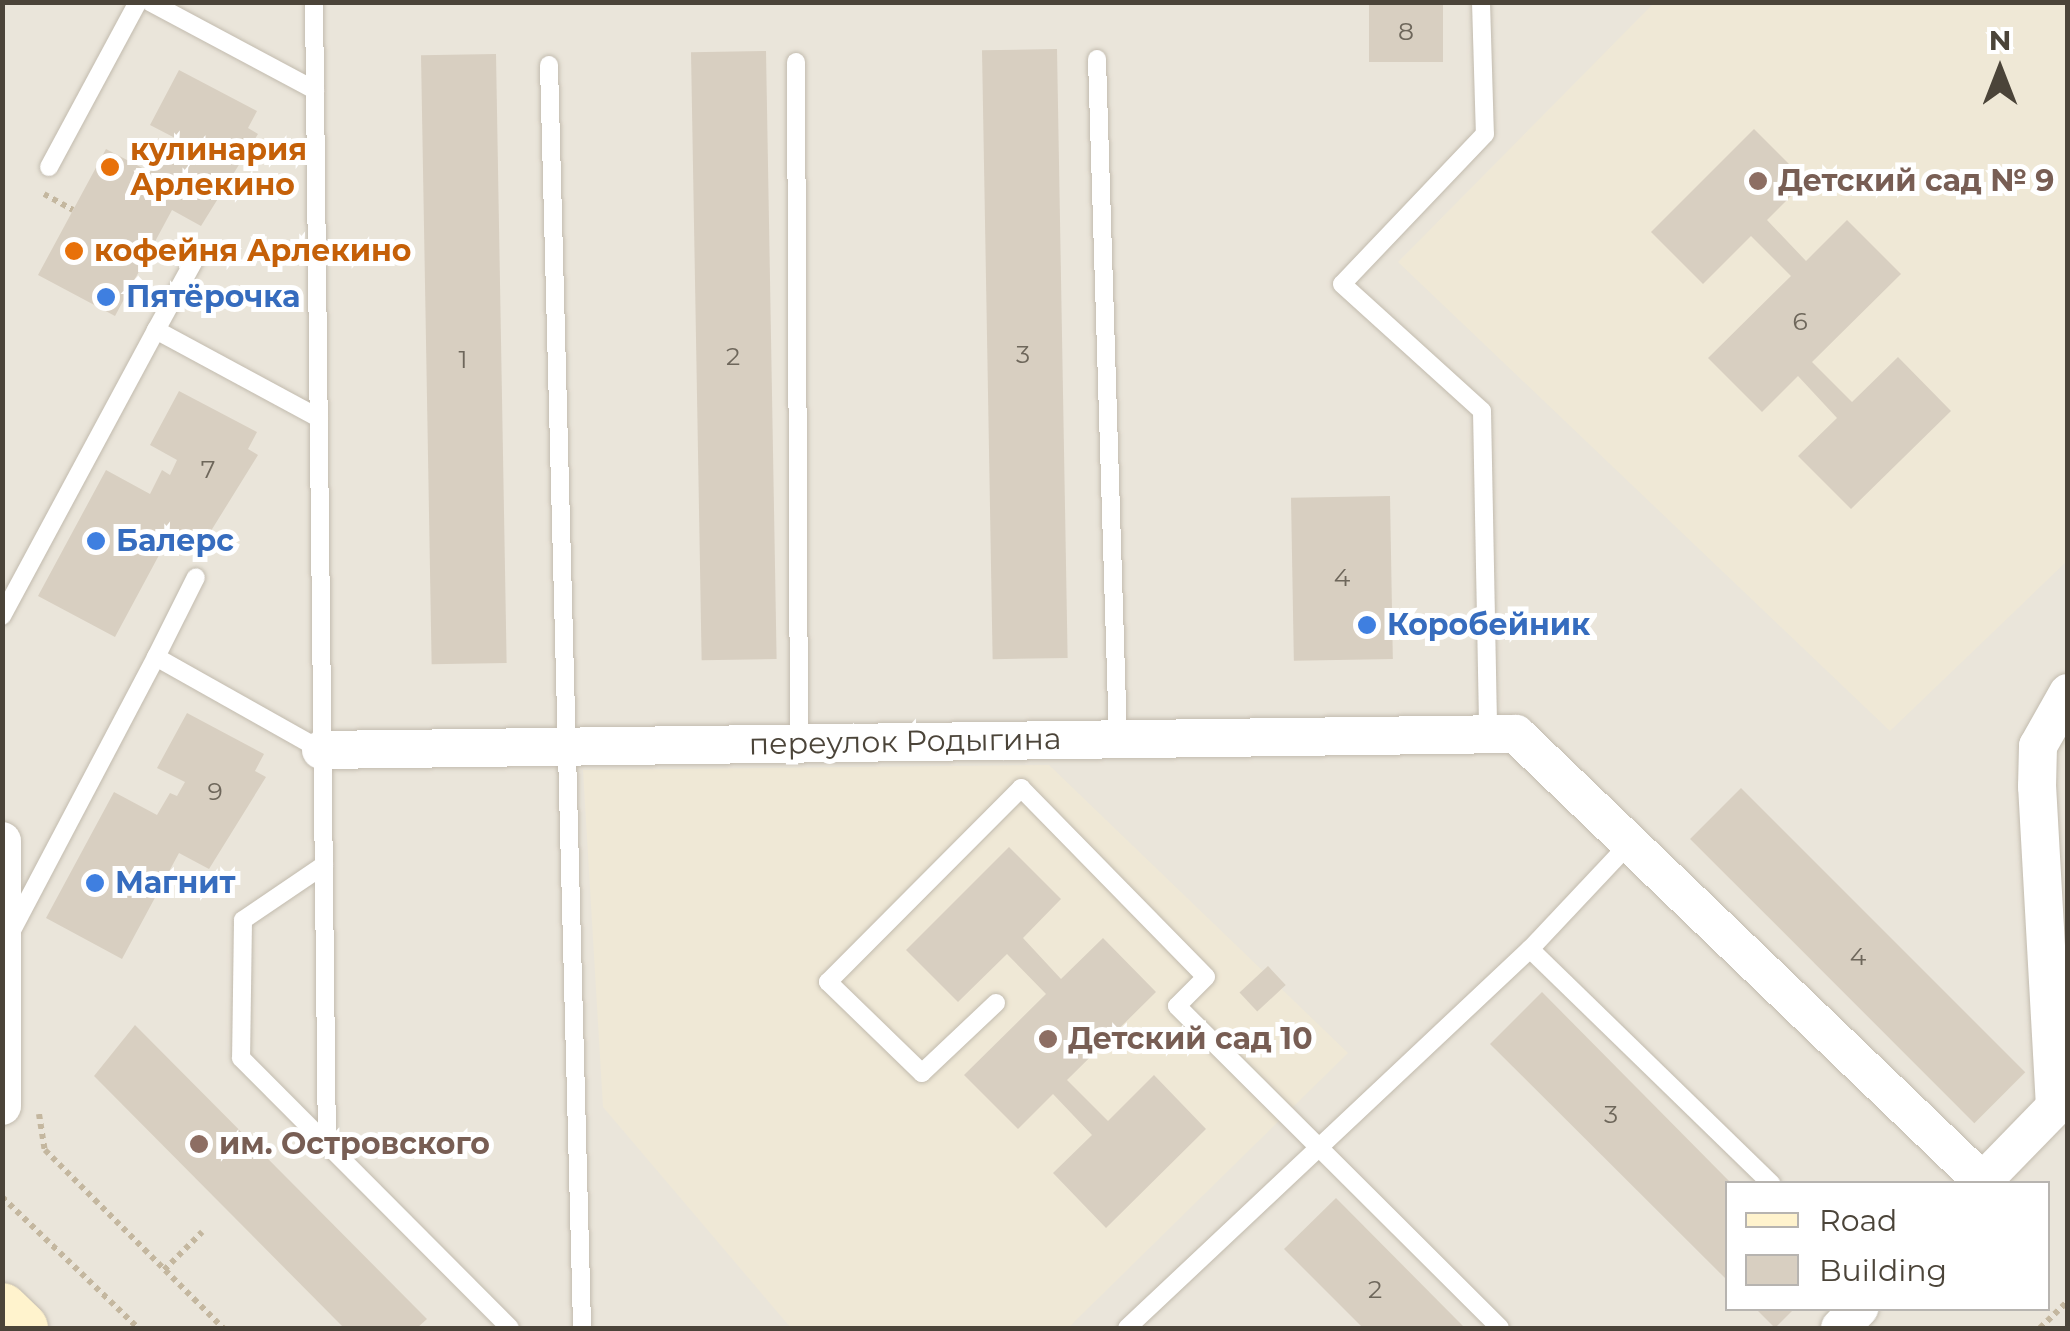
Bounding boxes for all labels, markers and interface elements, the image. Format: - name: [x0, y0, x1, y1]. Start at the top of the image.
- house number: 8: [1398, 16, 1414, 46]
- north arrow: [1950, 20, 2050, 120]
- text: N: [1989, 23, 2011, 57]
- place label: кулинария Арлекино: [130, 132, 307, 202]
- marker: кулинария Арлекино: [99, 156, 121, 178]
- place label: Детский сад № 9: [1778, 163, 2054, 199]
- marker: Детский сад № 9: [1747, 170, 1769, 192]
- place label: кофейня Арлекино: [94, 233, 411, 269]
- marker: кофейня Арлекино: [63, 240, 85, 262]
- place label: Пятёрочка: [126, 279, 300, 315]
- marker: Пятёрочка: [95, 286, 117, 308]
- house number: 6: [1792, 306, 1808, 336]
- house number: 3: [1016, 339, 1030, 369]
- house number: 2: [726, 341, 740, 371]
- house number: 1: [458, 344, 468, 374]
- house number: 7: [201, 454, 215, 484]
- place label: Балерс: [116, 523, 234, 559]
- marker: Балерс: [85, 530, 107, 552]
- house number: 4: [1334, 562, 1350, 592]
- place label: Коробейник: [1387, 607, 1590, 643]
- marker: Коробейник: [1356, 614, 1378, 636]
- street label: переулок Родыгина: [748, 721, 1062, 763]
- house number: 9: [207, 776, 223, 806]
- place label: Магнит: [115, 865, 236, 901]
- marker: Магнит: [84, 872, 106, 894]
- house number: 4: [1850, 941, 1866, 971]
- place label: Детский сад 10: [1068, 1021, 1312, 1057]
- marker: Детский сад 10: [1037, 1028, 1059, 1050]
- house number: 3: [1604, 1099, 1618, 1129]
- place label: им. Островского: [219, 1126, 490, 1162]
- marker: им. Островского: [188, 1133, 210, 1155]
- legend: [1725, 1181, 2050, 1311]
- text: Road: [1819, 1202, 1897, 1239]
- text: Building: [1819, 1252, 1947, 1289]
- house number: 2: [1368, 1274, 1382, 1304]

